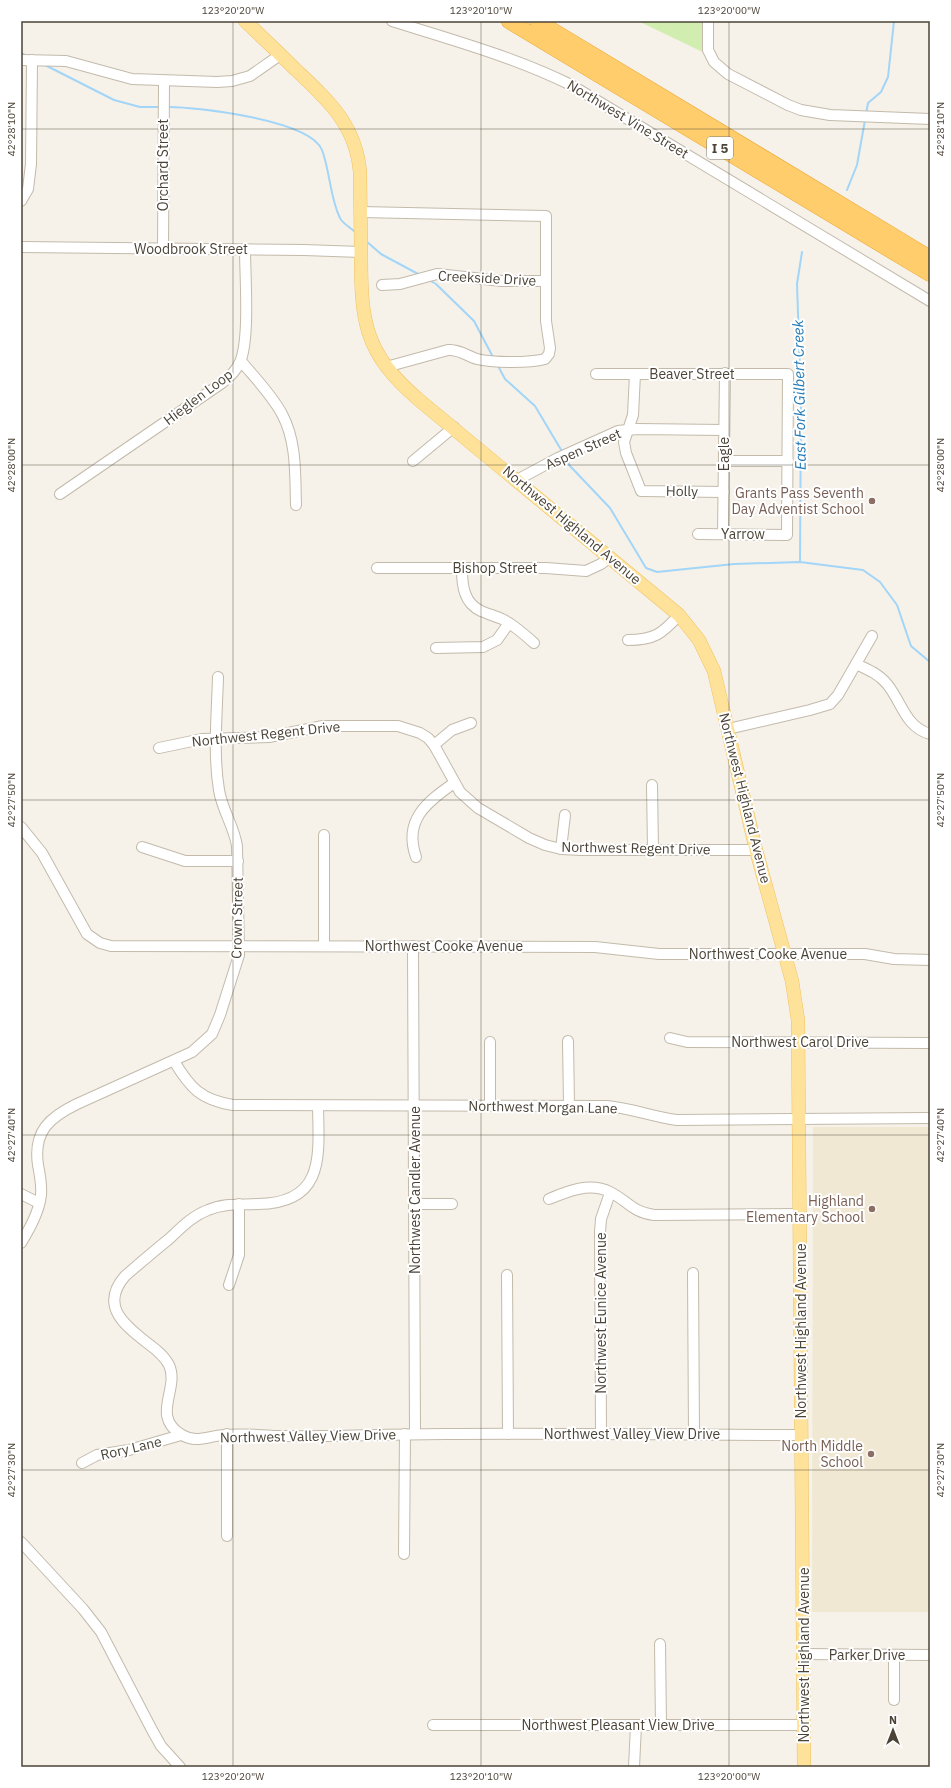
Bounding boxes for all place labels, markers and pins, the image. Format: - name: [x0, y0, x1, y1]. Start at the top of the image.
- place label: Grants Pass Seventh Day Adventist School: [731, 484, 864, 518]
- marker: Grants Pass Seventh Day Adventist School: [867, 496, 877, 506]
- place label: Highland Elementary School: [746, 1192, 864, 1226]
- marker: Highland Elementary School: [867, 1204, 877, 1214]
- place label: North Middle School: [781, 1437, 863, 1471]
- marker: North Middle School: [866, 1449, 876, 1459]

